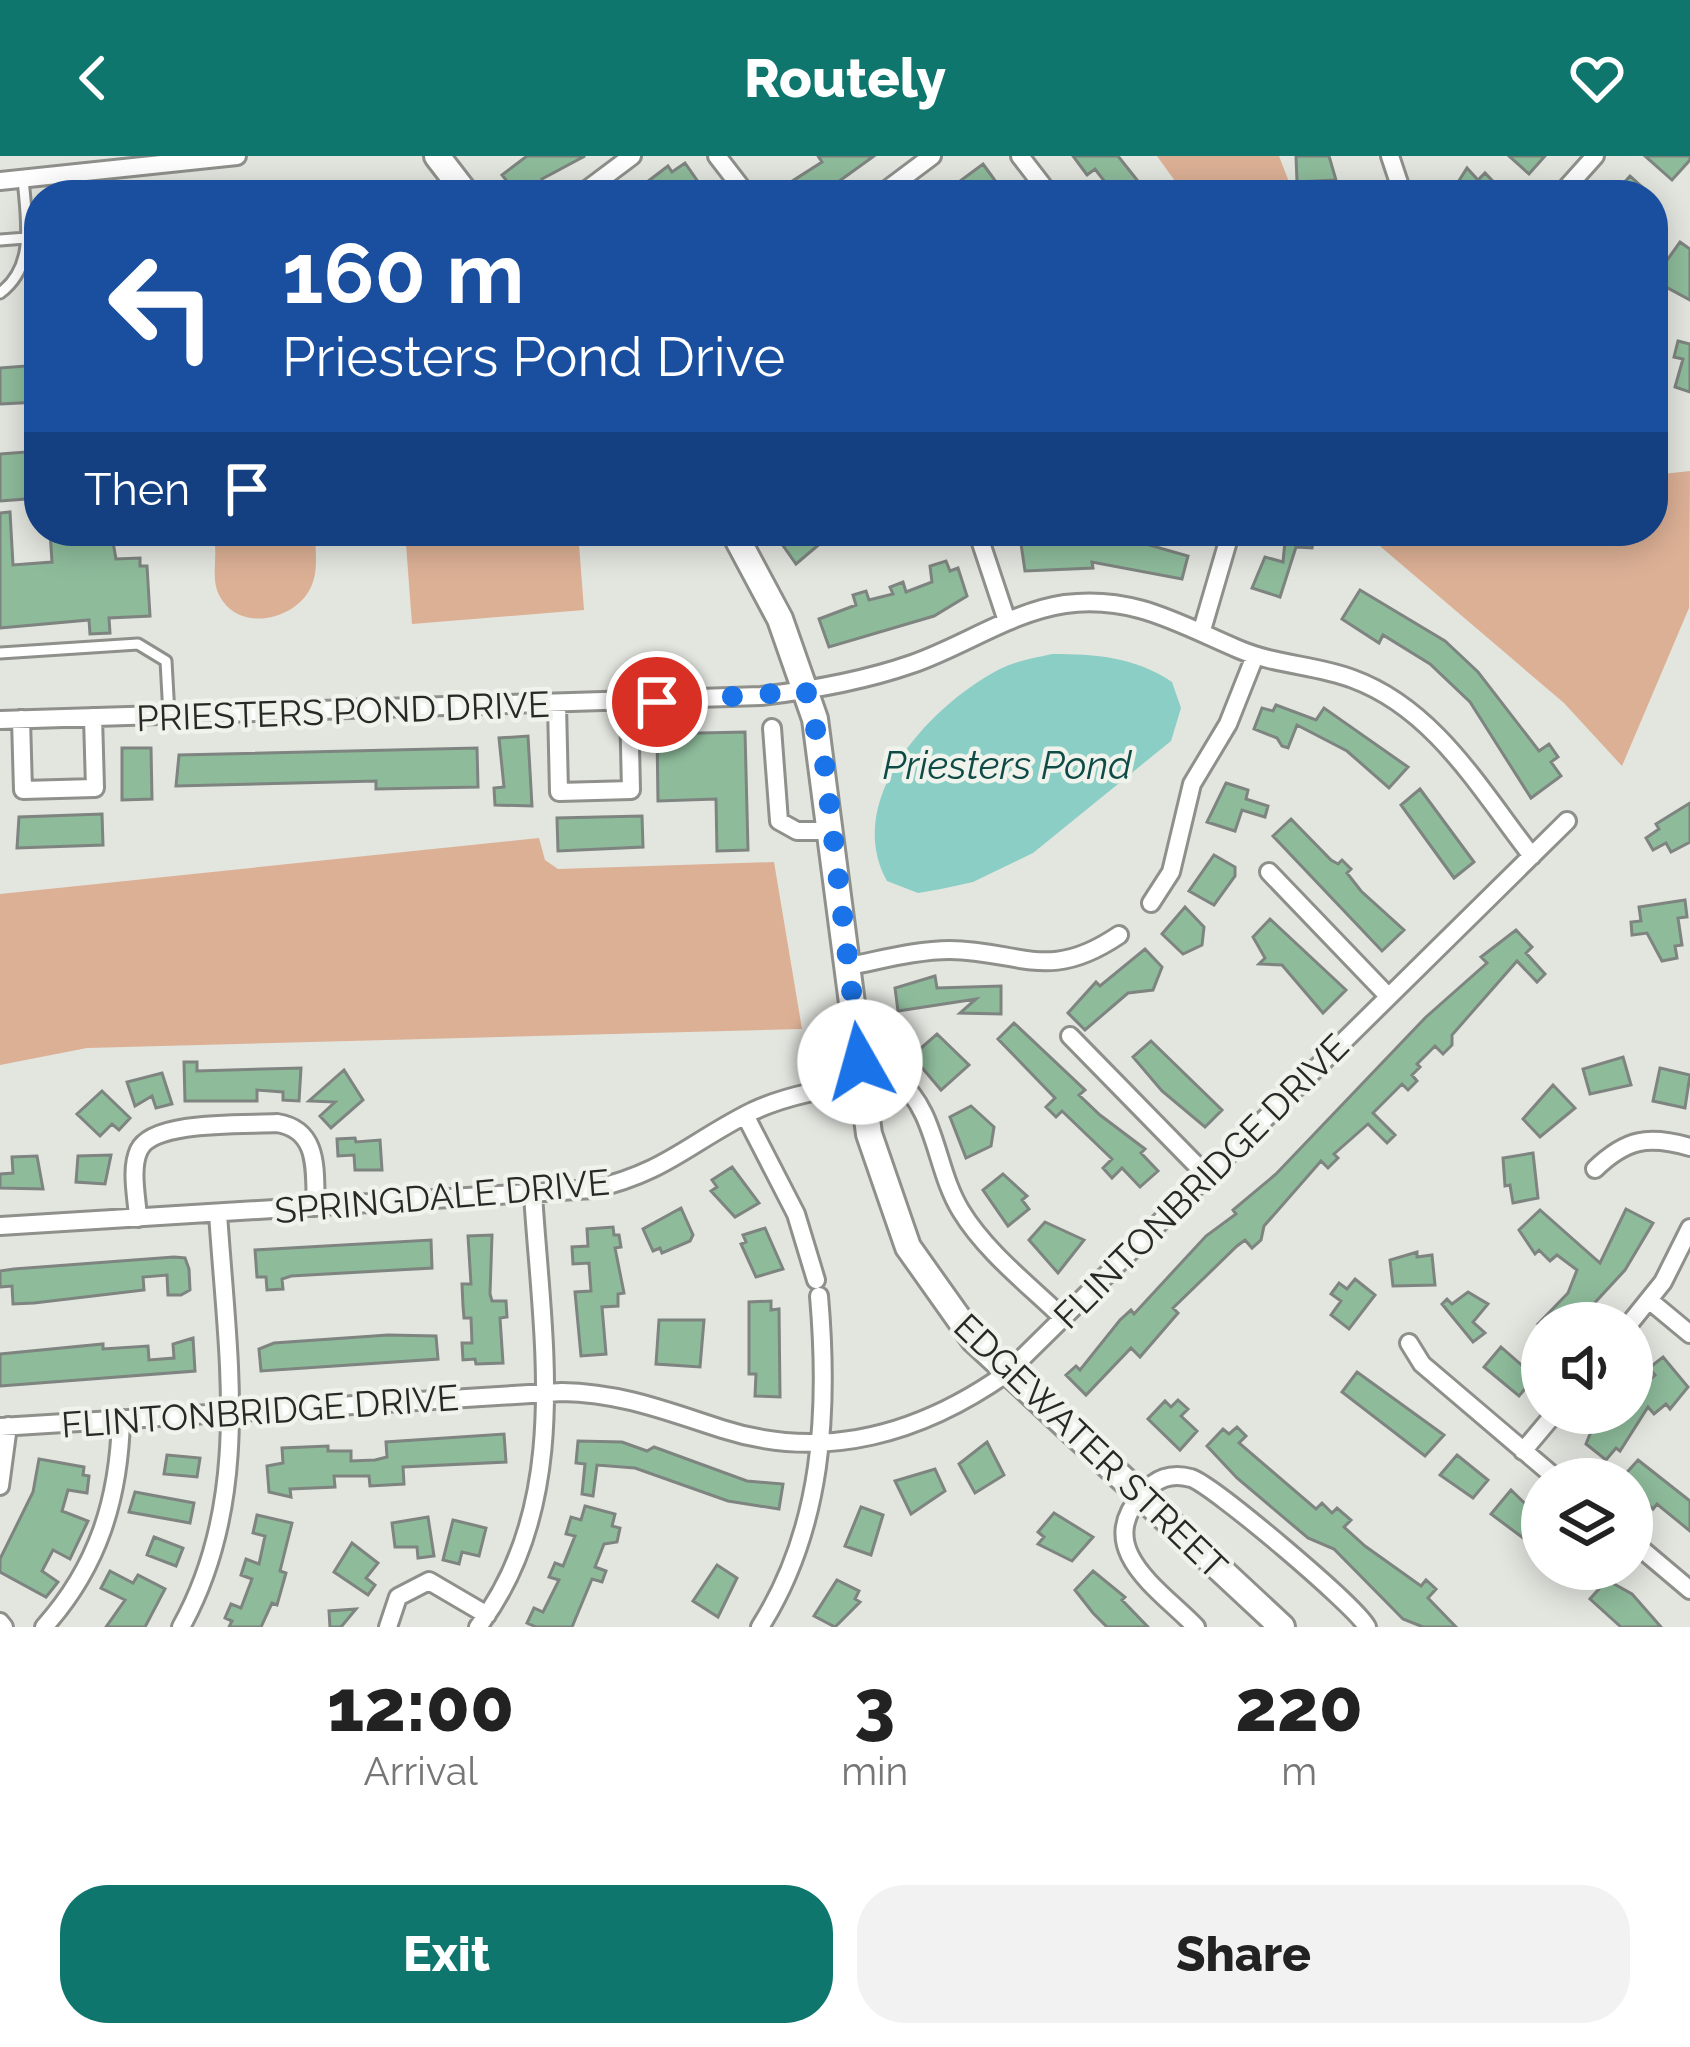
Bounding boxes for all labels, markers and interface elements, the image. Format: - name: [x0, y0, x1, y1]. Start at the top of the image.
- icon: back: [60, 45, 126, 111]
- icon: heart: [1564, 45, 1630, 111]
- text: Routely: [744, 46, 946, 110]
- text: 160 m: [282, 224, 524, 323]
- icon: left: [84, 228, 240, 384]
- text: Priesters Pond Drive: [282, 325, 785, 389]
- icon: arrive: [214, 456, 280, 522]
- text: Then: [84, 463, 190, 516]
- pin: [606, 651, 708, 753]
- icon: arrive: [624, 669, 690, 735]
- street label: PRIESTERS POND DRIVE: [136, 683, 550, 739]
- water label: Priesters Pond: [882, 742, 1132, 788]
- position arrow: [797, 999, 923, 1125]
- street label: FLINTONBRIDGE DRIVE: [1045, 1025, 1357, 1337]
- street label: SPRINGDALE DRIVE: [273, 1160, 611, 1232]
- map controls: [1521, 1302, 1653, 1590]
- button: sound: [1521, 1302, 1653, 1434]
- street label: EDGEWATER STREET: [946, 1305, 1236, 1587]
- street label: FLINTONBRIDGE DRIVE: [60, 1376, 460, 1446]
- button: layers: [1521, 1458, 1653, 1590]
- text: 12:00: [327, 1663, 514, 1748]
- text: 3: [854, 1663, 895, 1748]
- text: 220: [1235, 1663, 1363, 1748]
- text: Arrival: [363, 1748, 478, 1794]
- text: min: [841, 1748, 908, 1794]
- text: m: [1281, 1748, 1317, 1794]
- button: Exit: [60, 1885, 833, 2023]
- button: Share: [857, 1885, 1630, 2023]

